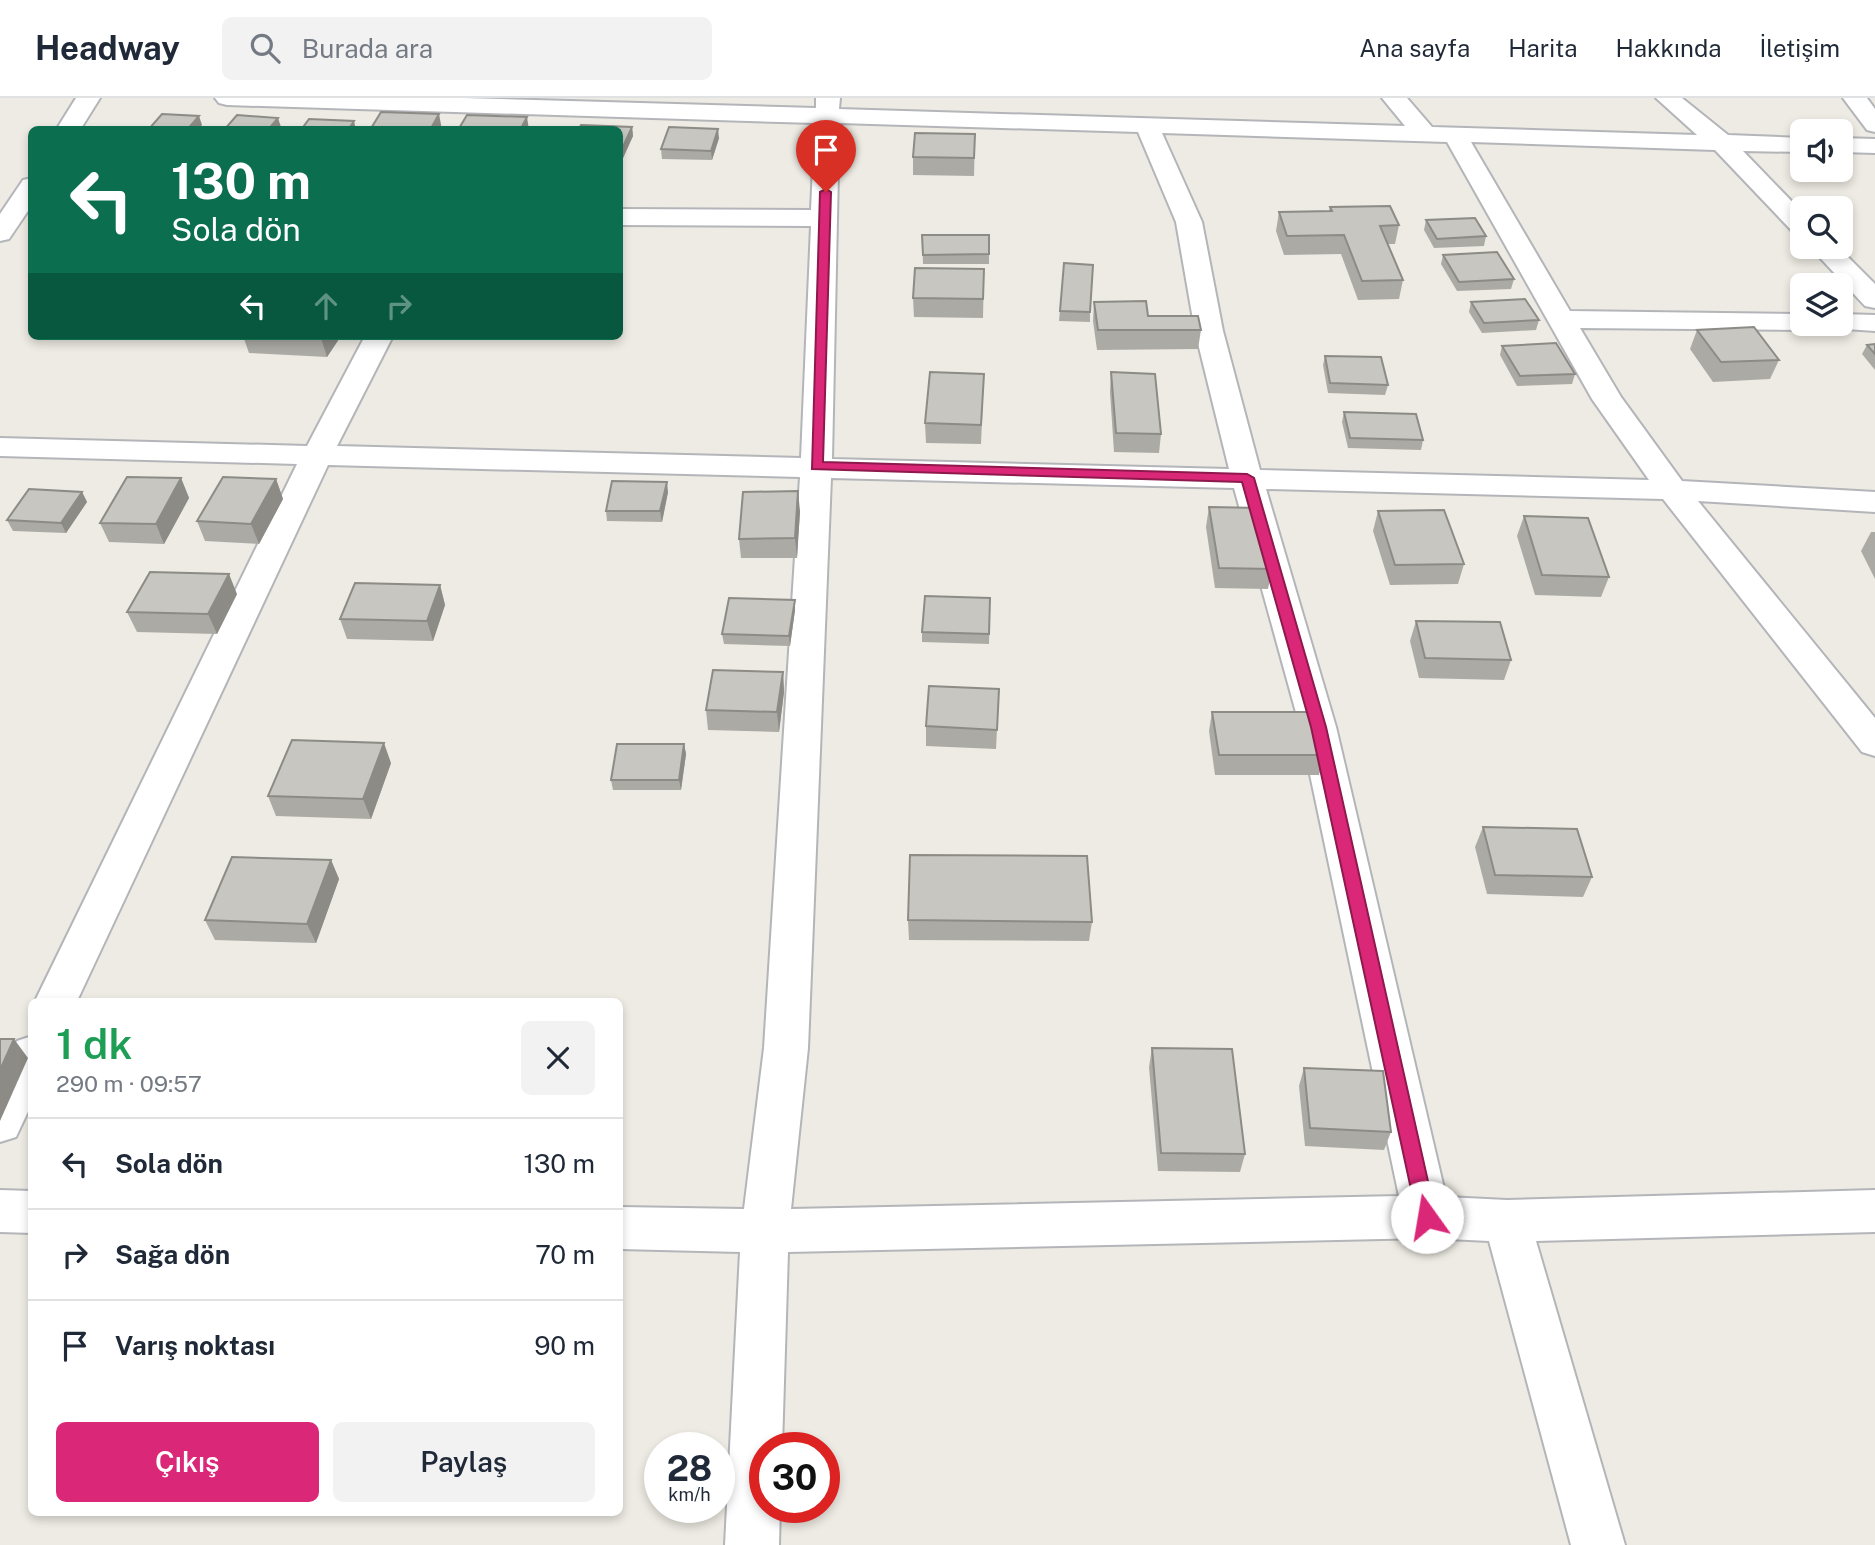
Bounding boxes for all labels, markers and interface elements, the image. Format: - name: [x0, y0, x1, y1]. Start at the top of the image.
- search box: [222, 17, 712, 80]
- text: Headway: [35, 29, 180, 67]
- icon: search: [246, 29, 284, 67]
- text: Burada ara: [302, 33, 433, 64]
- text: Ana sayfa: [1359, 34, 1470, 62]
- text: Harita: [1508, 34, 1578, 62]
- text: Hakkında: [1616, 34, 1721, 62]
- text: İletişim: [1759, 34, 1840, 62]
- map controls: [1790, 119, 1853, 336]
- button: sound: [1790, 119, 1853, 182]
- pin: [796, 120, 856, 192]
- icon: arrive: [807, 131, 845, 169]
- text: 130 m: [171, 152, 311, 210]
- icon: left: [56, 154, 147, 245]
- button: search: [1790, 196, 1853, 259]
- text: Sola dön: [171, 211, 301, 248]
- button: layers: [1790, 273, 1853, 336]
- icon: left: [234, 287, 272, 325]
- icon: ahead: [307, 287, 345, 325]
- icon: right: [380, 287, 418, 325]
- text: 1 dk: [56, 1019, 133, 1068]
- button: close: [521, 1021, 595, 1095]
- text: 290 m · 09:57: [56, 1070, 202, 1097]
- icon: left: [56, 1145, 94, 1183]
- text: Sola dön: [115, 1148, 223, 1179]
- text: 130 m: [523, 1148, 595, 1179]
- position arrow: [1390, 1180, 1464, 1254]
- icon: right: [56, 1236, 94, 1274]
- text: Sağa dön: [115, 1239, 230, 1270]
- text: 70 m: [535, 1239, 595, 1270]
- icon: arrive: [56, 1327, 94, 1365]
- text: Varış noktası: [115, 1330, 275, 1361]
- text: 90 m: [534, 1330, 595, 1361]
- button: Çıkış: [56, 1422, 319, 1502]
- button: Paylaş: [333, 1422, 595, 1502]
- speed limit sign: 30: [749, 1432, 840, 1523]
- text: 28: [667, 1448, 712, 1489]
- text: km/h: [668, 1484, 711, 1505]

